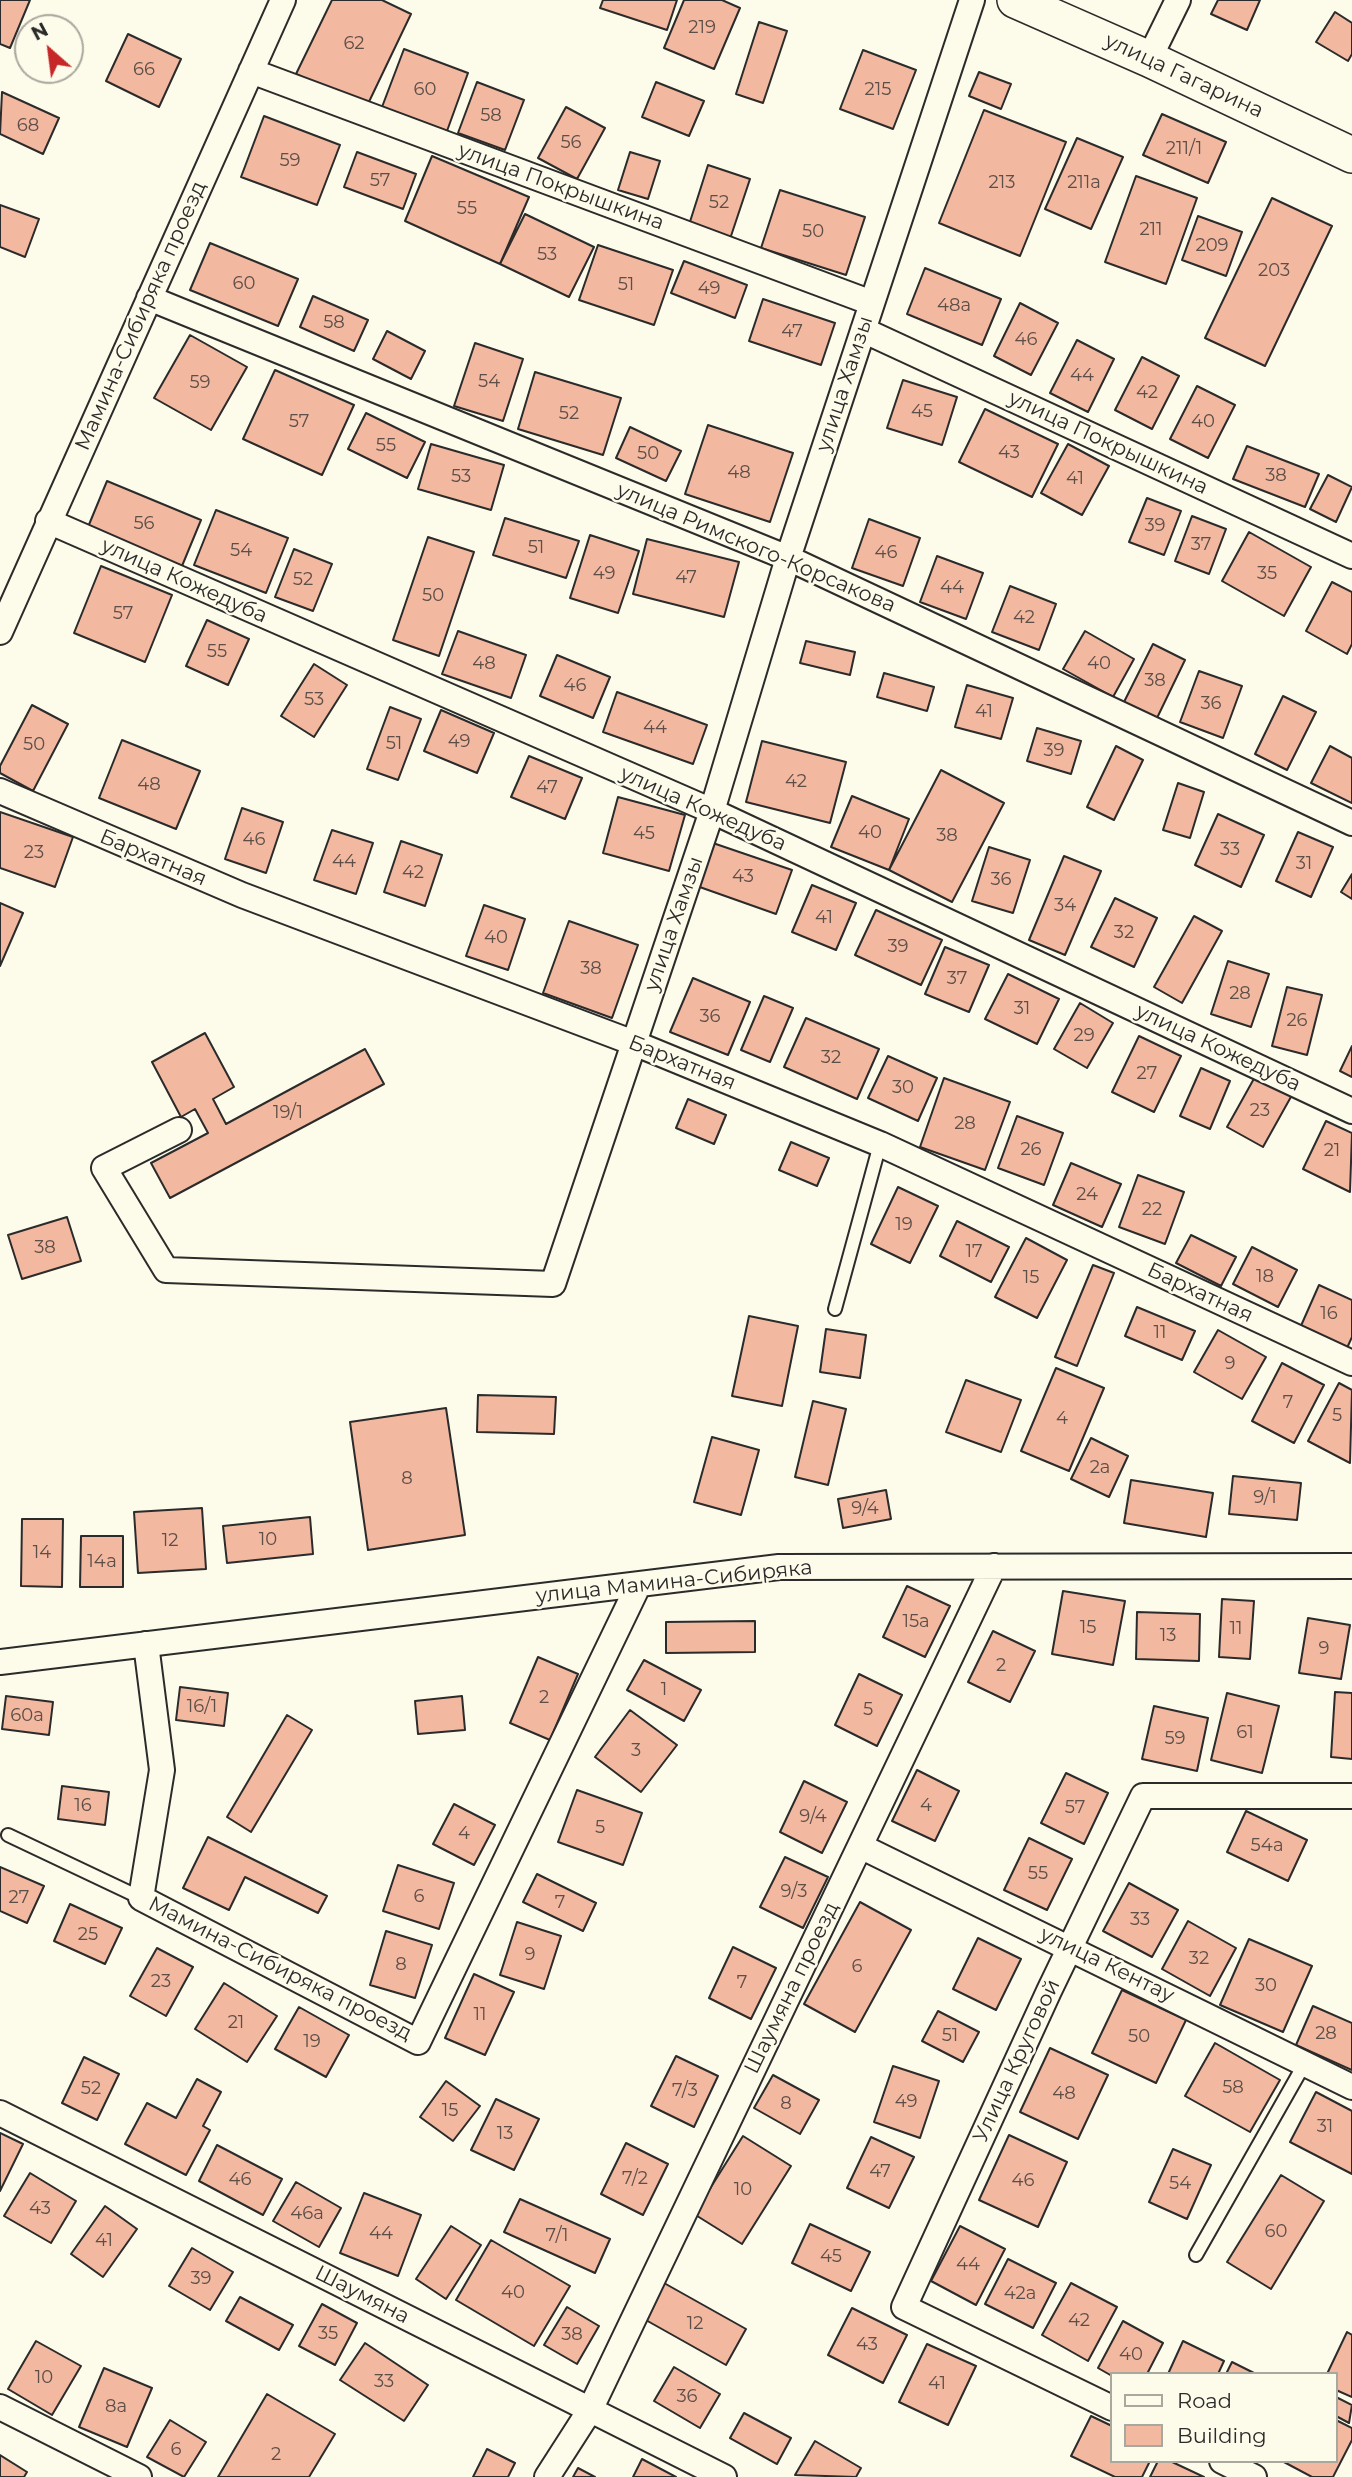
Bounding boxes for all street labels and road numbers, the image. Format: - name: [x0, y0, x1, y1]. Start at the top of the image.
- street label: улица Гагарина: [1101, 28, 1267, 124]
- street label: улица Покрышкина: [455, 138, 667, 236]
- street label: Мамина-Сибиряка проезд: [70, 177, 212, 455]
- street label: улица Хамзы: [811, 313, 879, 455]
- street label: улица Покрышкина: [1004, 386, 1212, 500]
- street label: улица Римского-Корсакова: [613, 478, 899, 618]
- street label: улица Кожедуба: [97, 533, 271, 629]
- street label: улица Кожедуба: [616, 761, 790, 857]
- street label: Бархатная: [96, 824, 210, 892]
- street label: улица Хамзы: [639, 853, 709, 995]
- street label: улица Кожедуба: [1131, 999, 1305, 1097]
- street label: Бархатная: [625, 1030, 739, 1096]
- street label: Бархатная: [1143, 1258, 1257, 1328]
- street label: улица Мамина-Сибиряка: [534, 1555, 814, 1609]
- street label: Мамина-Сибиряка проезд: [144, 1891, 416, 2047]
- street label: Шаумяна проезд: [739, 1898, 845, 2078]
- street label: улица Кентау: [1036, 1922, 1178, 2008]
- street label: Улица Круговой: [968, 1975, 1066, 2147]
- street label: Шаумяна: [311, 2260, 413, 2330]

